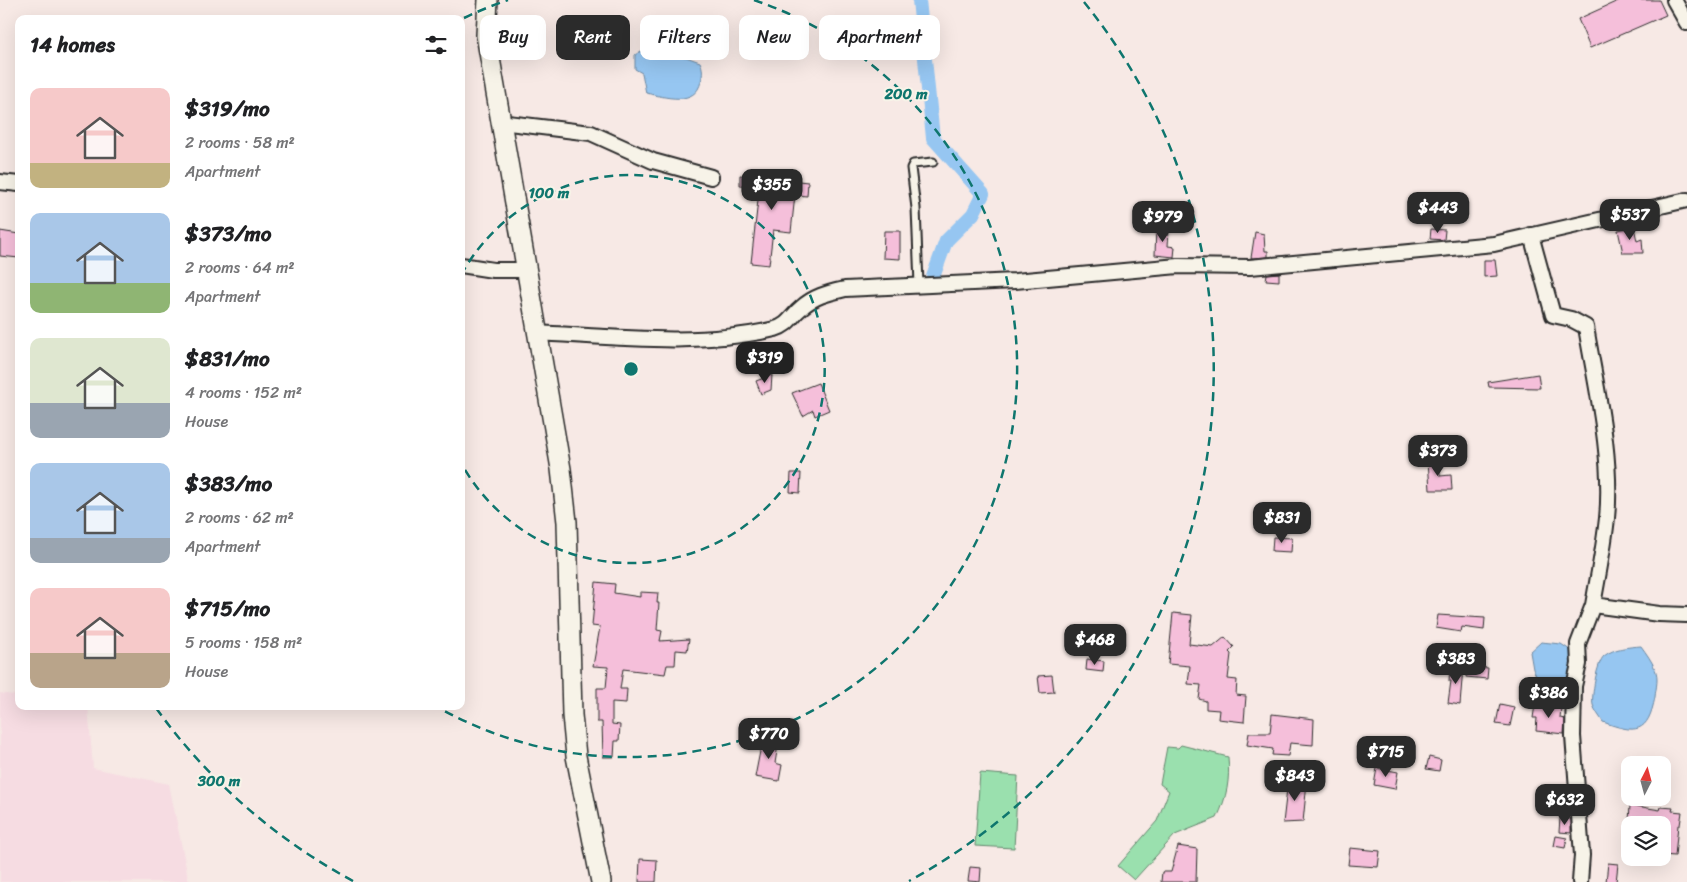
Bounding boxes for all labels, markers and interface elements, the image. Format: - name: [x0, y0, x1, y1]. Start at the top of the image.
- chip: Buy: [480, 15, 546, 60]
- chip: Rent: [556, 15, 630, 60]
- chip: Filters: [640, 15, 729, 60]
- chip: New: [739, 15, 809, 60]
- chip: Apartment: [819, 15, 940, 60]
- text: 14 homes: [30, 26, 115, 64]
- icon: filters: [422, 31, 450, 59]
- text: 200 m: [883, 81, 928, 107]
- text: $319/mo: [185, 90, 270, 128]
- icon: home: [70, 108, 130, 168]
- text: 2 rooms · 58 m²: [185, 128, 295, 157]
- text: Apartment: [185, 157, 261, 186]
- pin: $355: [742, 168, 802, 211]
- text: $355: [752, 170, 792, 199]
- text: 100 m: [529, 180, 570, 206]
- pin: $443: [1408, 192, 1468, 234]
- text: $443: [1418, 193, 1458, 222]
- pin: $537: [1600, 198, 1660, 241]
- pin: $979: [1133, 200, 1193, 243]
- text: $537: [1611, 200, 1649, 229]
- text: $979: [1143, 202, 1183, 231]
- text: $373/mo: [185, 215, 271, 253]
- icon: home: [70, 233, 130, 293]
- text: 2 rooms · 64 m²: [185, 253, 295, 282]
- text: Apartment: [185, 282, 261, 311]
- text: $831/mo: [185, 340, 270, 378]
- pin: $319: [735, 342, 795, 384]
- text: $319: [747, 343, 783, 372]
- icon: home: [70, 358, 130, 418]
- centre of rings: [622, 360, 640, 378]
- text: 4 rooms · 152 m²: [185, 378, 302, 407]
- text: House: [185, 407, 228, 436]
- pin: $373: [1408, 434, 1468, 477]
- text: $373: [1419, 436, 1457, 465]
- text: $383/mo: [185, 465, 272, 503]
- icon: home: [70, 483, 130, 543]
- pin: $831: [1252, 502, 1312, 544]
- text: 2 rooms · 62 m²: [185, 503, 294, 532]
- text: $831: [1264, 503, 1300, 532]
- text: Apartment: [185, 532, 261, 561]
- text: $715/mo: [185, 590, 270, 628]
- icon: home: [70, 608, 130, 668]
- pin: $468: [1065, 624, 1125, 666]
- text: $468: [1075, 625, 1115, 654]
- text: 5 rooms · 158 m²: [185, 628, 302, 657]
- pin: $383: [1426, 642, 1486, 685]
- text: $383: [1437, 644, 1475, 673]
- text: House: [185, 657, 228, 686]
- pin: $386: [1519, 676, 1579, 719]
- text: $386: [1530, 678, 1568, 707]
- pin: $770: [739, 718, 799, 760]
- text: $770: [749, 719, 789, 748]
- pin: $715: [1356, 736, 1416, 778]
- text: $715: [1368, 737, 1404, 766]
- north arrow: [1621, 756, 1671, 806]
- map controls: [1621, 756, 1671, 866]
- pin: $843: [1265, 760, 1325, 802]
- text: $843: [1275, 761, 1315, 790]
- text: 300 m: [197, 768, 241, 794]
- pin: $632: [1535, 784, 1595, 826]
- text: $632: [1546, 785, 1584, 814]
- button: layers: [1621, 816, 1671, 866]

